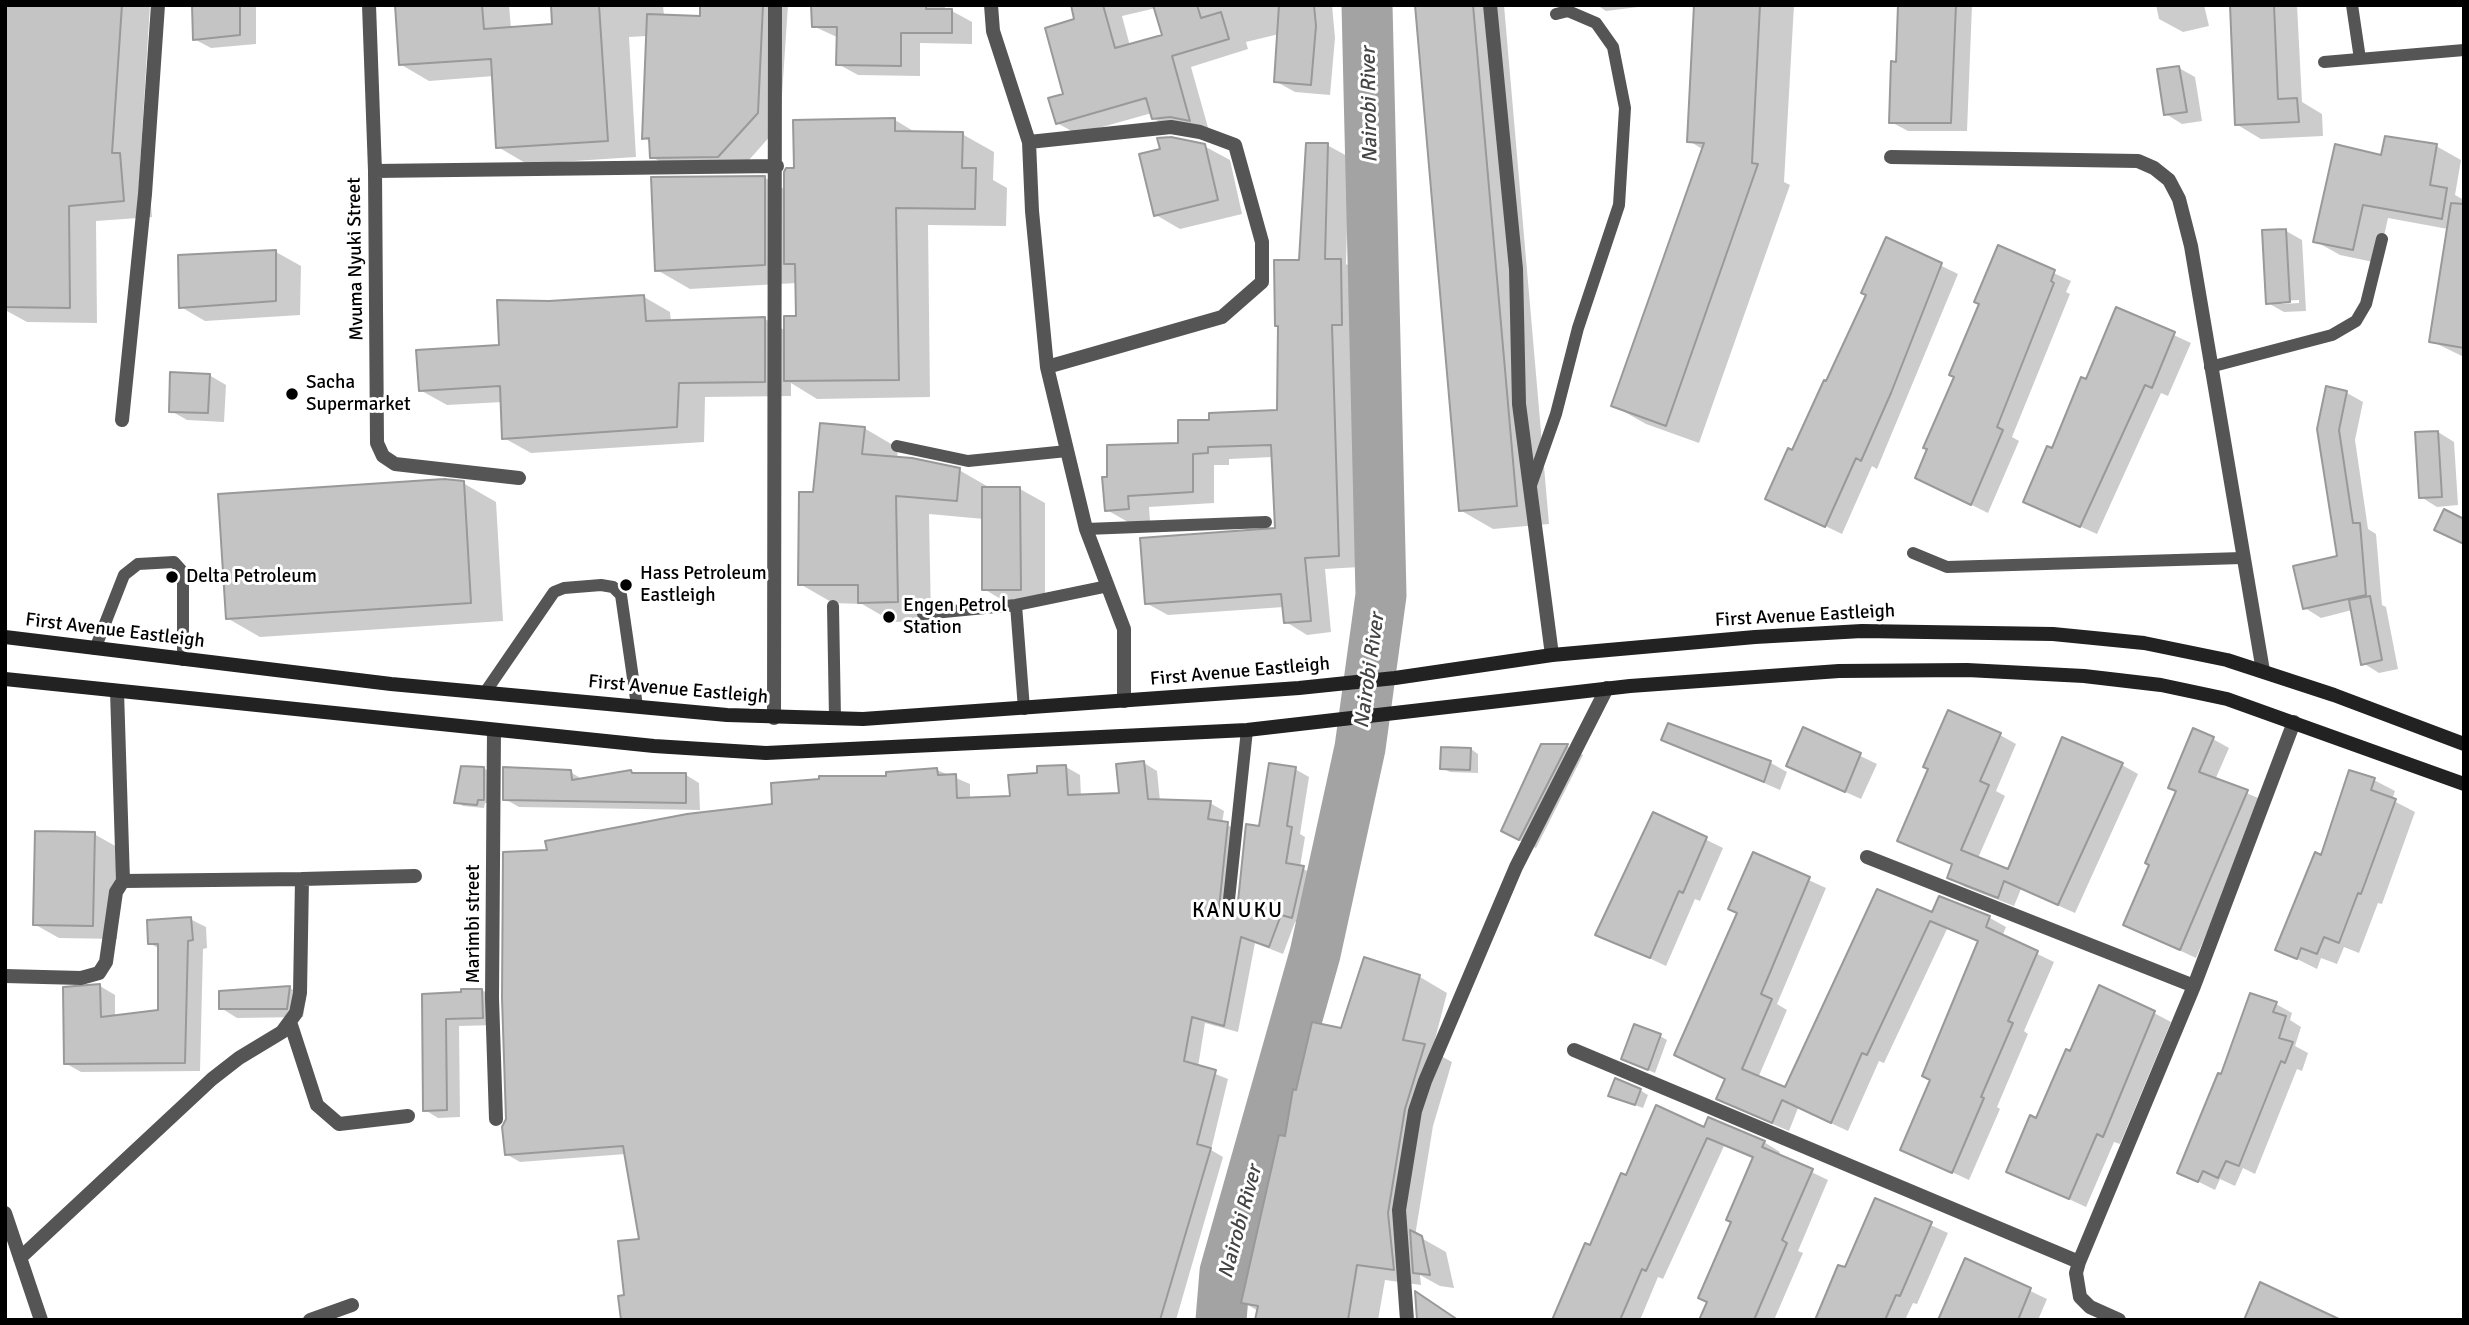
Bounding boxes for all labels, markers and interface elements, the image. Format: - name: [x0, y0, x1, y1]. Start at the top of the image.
- water label: Nairobi River: [1356, 47, 1384, 163]
- street label: Mvuma Nyuki Street: [343, 177, 369, 341]
- place label: Sacha Supermarket: [306, 372, 411, 416]
- marker: Sacha Supermarket: [284, 386, 300, 402]
- place label: Hass Petroleum Eastleigh: [640, 563, 767, 607]
- place label: Delta Petroleum: [186, 566, 317, 588]
- marker: Delta Petroleum: [164, 569, 180, 585]
- marker: Hass Petroleum Eastleigh: [618, 577, 634, 593]
- place label: Engen Petrol Station: [903, 595, 1007, 639]
- street label: First Avenue Eastleigh: [1714, 600, 1896, 632]
- street label: First Avenue Eastleigh: [24, 609, 206, 653]
- marker: Engen Petrol Station: [881, 609, 897, 625]
- water label: Nairobi River: [1349, 612, 1391, 730]
- street label: First Avenue Eastleigh: [1149, 653, 1331, 691]
- street label: First Avenue Eastleigh: [587, 671, 769, 709]
- street label: Marimbi street: [463, 864, 485, 984]
- district label: KANUKU: [1193, 898, 1283, 924]
- water label: Nairobi River: [1214, 1163, 1268, 1281]

